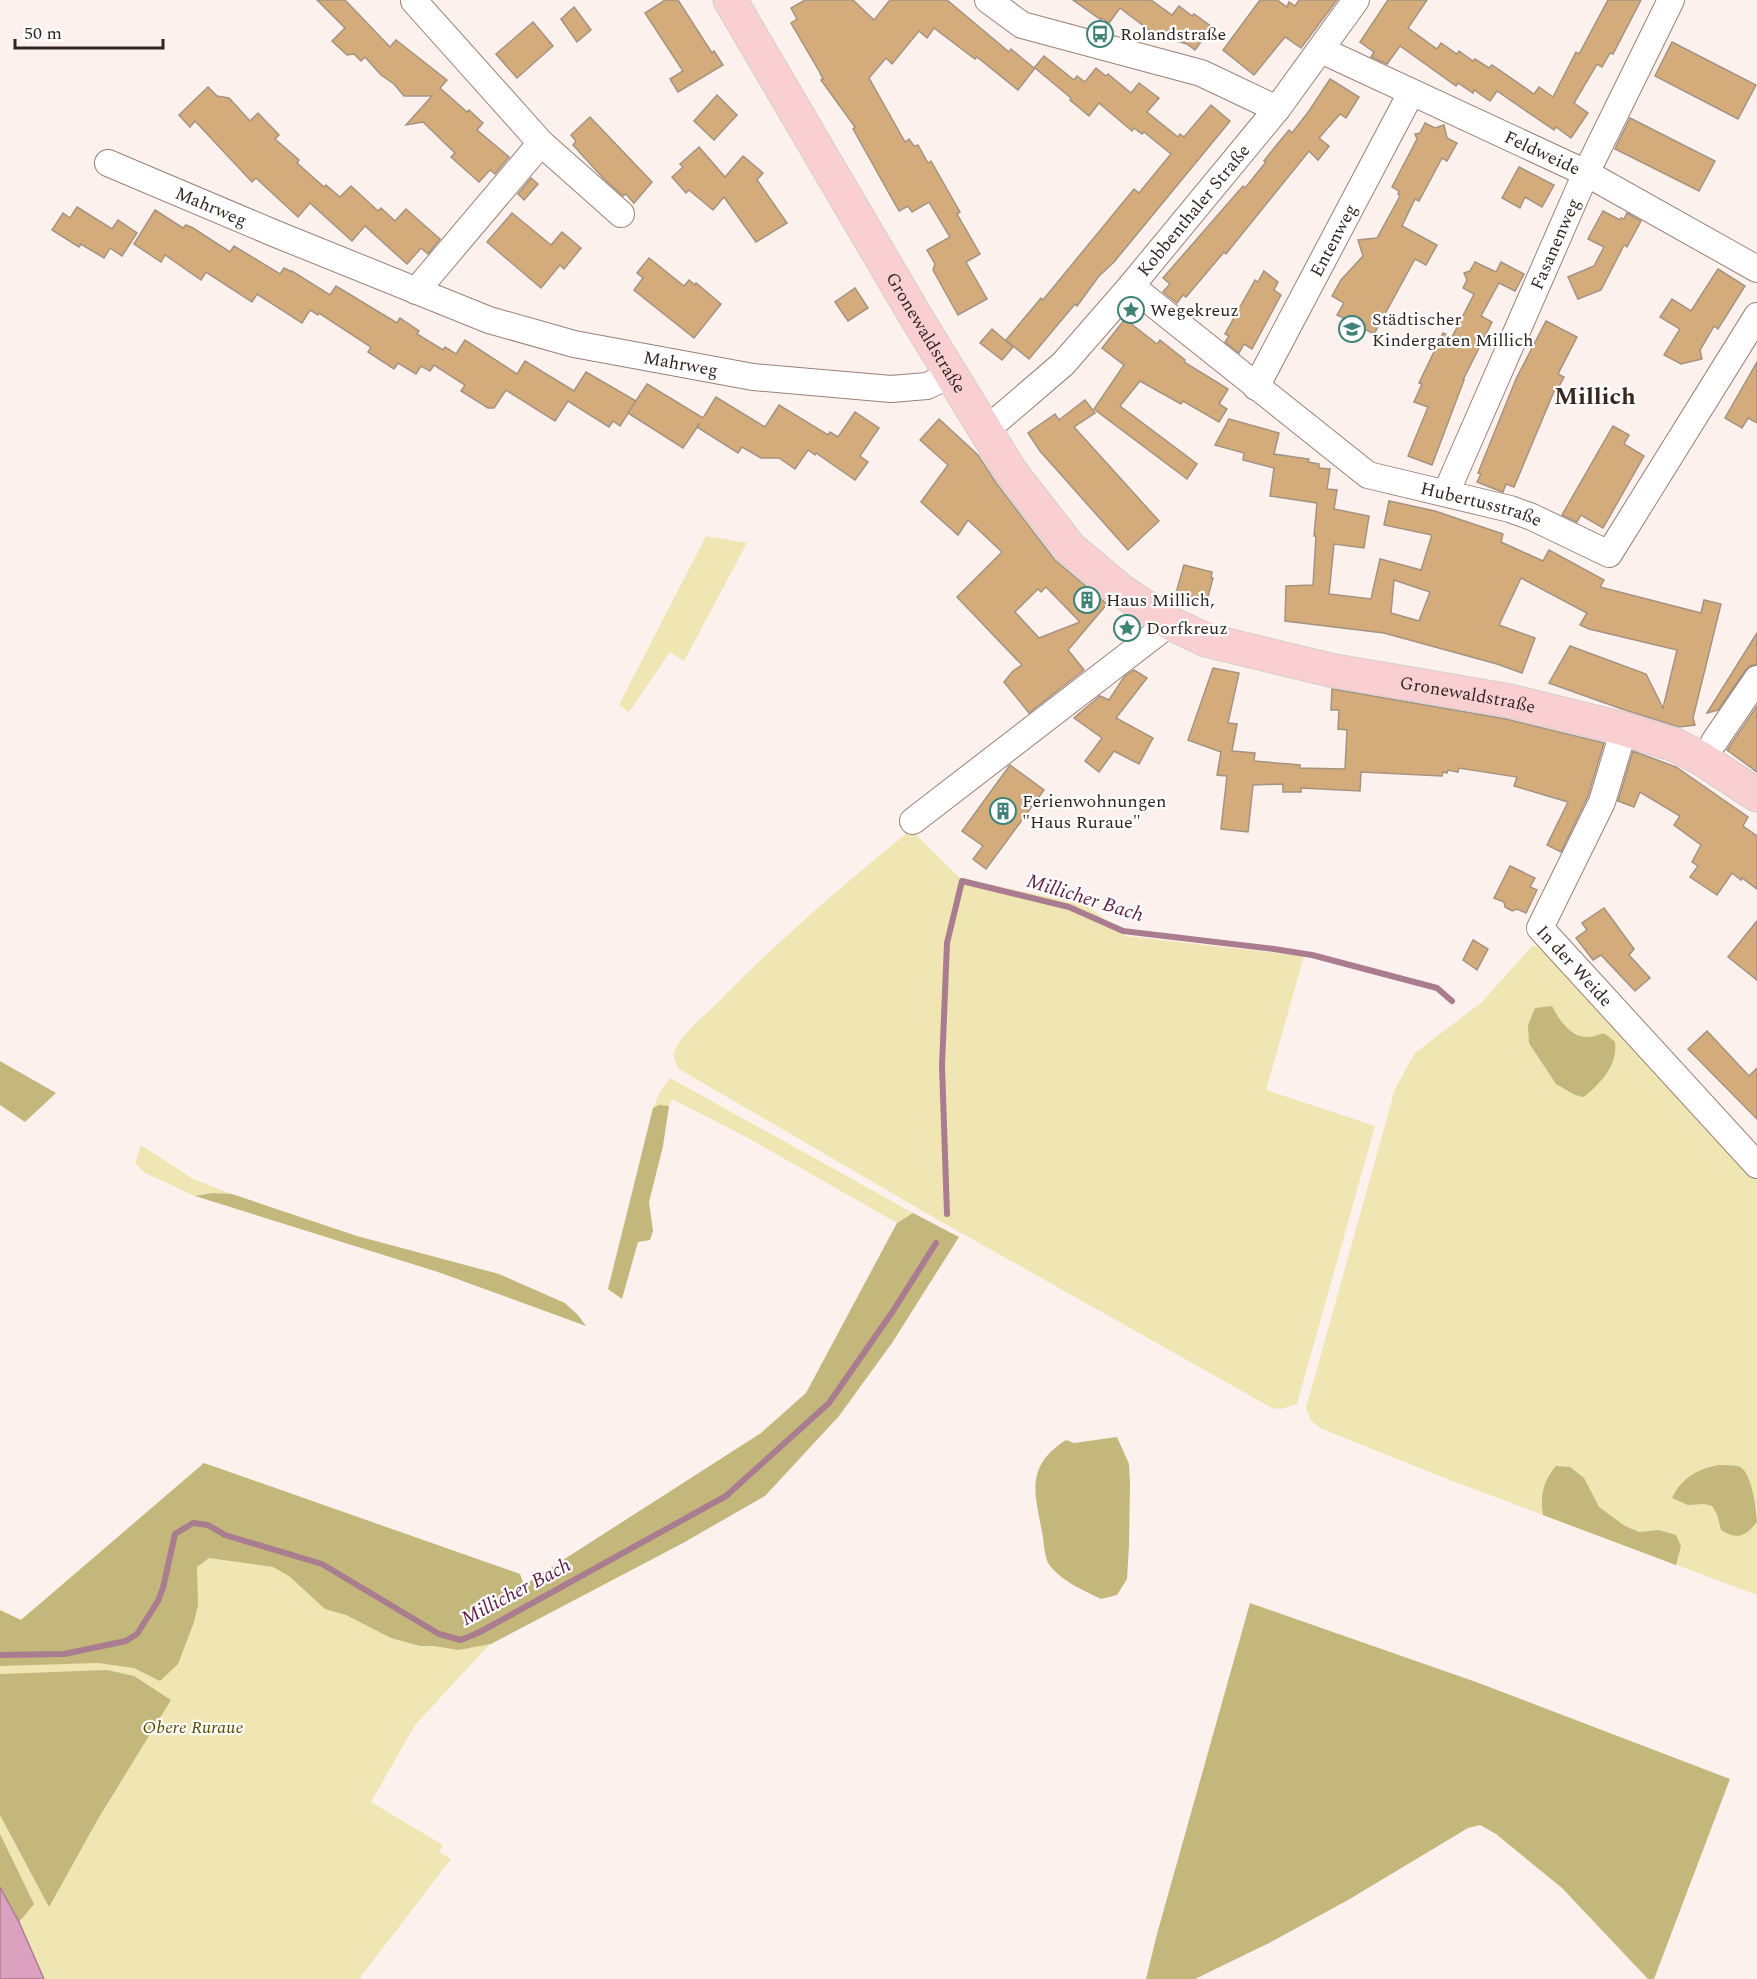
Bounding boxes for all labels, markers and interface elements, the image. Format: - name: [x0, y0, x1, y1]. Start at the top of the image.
- scale bar: [15, 12, 164, 50]
- bus stop icon: Rolandstraße: [1085, 19, 1115, 49]
- text: 50 m: [24, 20, 62, 47]
- place label: Rolandstraße: [1120, 21, 1226, 48]
- street label: Feldweide: [1500, 123, 1585, 182]
- street label: Kobbenthaler Straße: [1131, 138, 1256, 282]
- street label: Mahrweg: [171, 179, 251, 234]
- street label: Fasanenweg: [1523, 194, 1587, 294]
- street label: Entenweg: [1303, 199, 1364, 282]
- street label: Gronewaldstraße: [879, 267, 973, 398]
- place icon: Wegekreuz: [1116, 295, 1146, 325]
- place label: Wegekreuz: [1150, 297, 1239, 324]
- place label: Städtischer Kindergaten Millich: [1372, 306, 1534, 354]
- school or university icon: Städtischer Kindergaten Millich: [1337, 314, 1367, 344]
- street label: Mahrweg: [641, 344, 720, 384]
- district label: Millich: [1554, 379, 1636, 415]
- street label: Hubertusstraße: [1418, 475, 1547, 533]
- building icon: Haus Millich,: [1072, 585, 1102, 615]
- place label: Haus Millich,: [1106, 587, 1214, 614]
- place icon: Dorfkreuz: [1112, 613, 1142, 643]
- place label: Dorfkreuz: [1146, 615, 1228, 642]
- street label: Gronewaldstraße: [1398, 669, 1538, 720]
- place label: Ferienwohnungen "Haus Ruraue": [1022, 788, 1167, 836]
- building icon: Ferienwohnungen "Haus Ruraue": [988, 796, 1018, 826]
- water label: Millicher Bach: [1023, 866, 1147, 930]
- street label: In der Weide: [1530, 919, 1619, 1013]
- water label: Millicher Bach: [456, 1550, 576, 1634]
- park label: Obere Ruraue: [143, 1714, 243, 1741]

